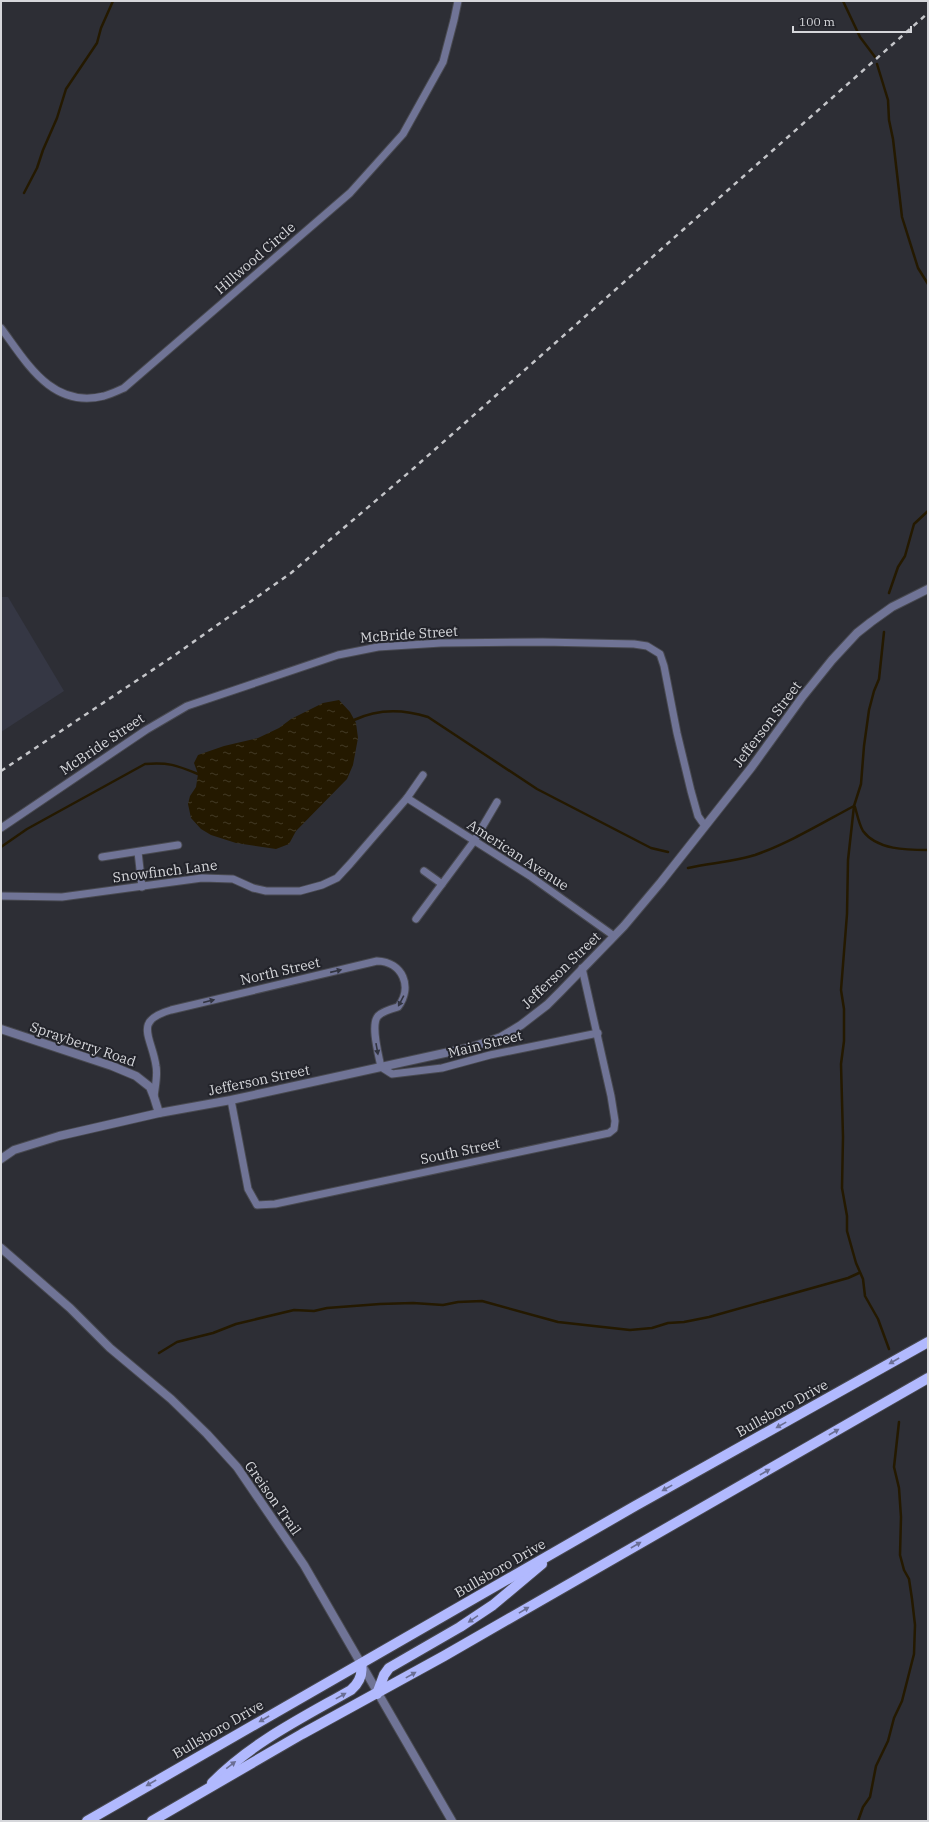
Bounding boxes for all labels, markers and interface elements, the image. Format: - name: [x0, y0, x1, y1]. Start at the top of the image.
- scale bar: [793, 8, 911, 34]
- text: 100 m: [799, 14, 835, 29]
- street label: Hillwood Circle: [211, 218, 299, 298]
- street label: McBride Street: [359, 622, 459, 646]
- street label: Jefferson Street: [729, 677, 805, 771]
- street label: McBride Street: [56, 709, 148, 779]
- street label: American Avenue: [464, 816, 572, 894]
- street label: Snowfinch Lane: [112, 856, 218, 886]
- street label: Jefferson Street: [518, 928, 604, 1012]
- street label: North Street: [238, 953, 322, 989]
- one-way arrow: [330, 968, 342, 974]
- one-way arrow: [398, 995, 404, 1007]
- one-way arrow: [203, 997, 215, 1003]
- street label: Sprayberry Road: [28, 1017, 139, 1071]
- street label: Main Street: [446, 1026, 524, 1062]
- one-way arrow: [374, 1043, 380, 1055]
- street label: Jefferson Street: [207, 1060, 311, 1100]
- street label: South Street: [418, 1134, 502, 1168]
- one-way arrow: [888, 1358, 900, 1365]
- street label: Bullsboro Drive: [733, 1375, 831, 1441]
- one-way arrow: [775, 1421, 787, 1428]
- one-way arrow: [828, 1429, 840, 1435]
- street label: Greison Trail: [241, 1457, 305, 1539]
- one-way arrow: [759, 1468, 771, 1475]
- one-way arrow: [662, 1485, 673, 1492]
- street label: Bullsboro Drive: [451, 1535, 549, 1601]
- one-way arrow: [631, 1541, 642, 1548]
- one-way arrow: [518, 1606, 530, 1613]
- one-way arrow: [468, 1615, 478, 1623]
- one-way arrow: [405, 1671, 417, 1678]
- one-way arrow: [335, 1693, 347, 1700]
- street label: Bullsboro Drive: [169, 1696, 267, 1762]
- one-way arrow: [258, 1715, 270, 1722]
- one-way arrow: [226, 1761, 236, 1769]
- one-way arrow: [145, 1780, 157, 1787]

